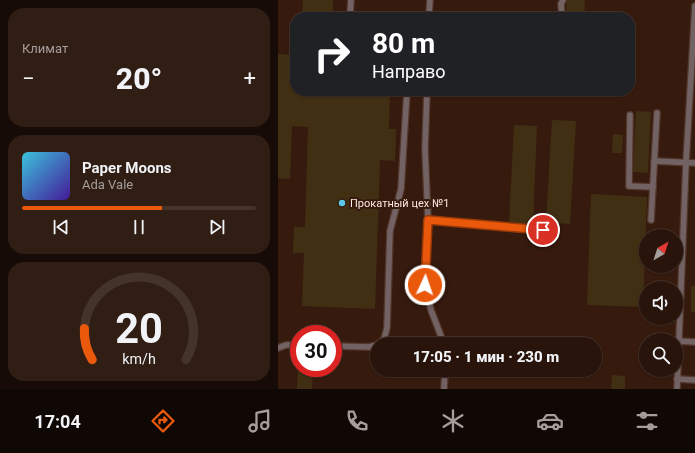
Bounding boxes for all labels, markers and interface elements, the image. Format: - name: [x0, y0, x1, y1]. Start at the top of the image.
- text: 80 m: [372, 27, 435, 60]
- icon: right: [306, 28, 358, 80]
- text: Климат: [22, 41, 68, 56]
- text: 20°: [116, 61, 162, 96]
- text: Направо: [372, 61, 445, 82]
- text: −: [22, 66, 35, 91]
- text: +: [244, 66, 256, 91]
- text: Paper Moons: [82, 159, 172, 177]
- text: Ada Vale: [82, 177, 133, 192]
- place label: Прокатный цех №1: [350, 197, 449, 210]
- marker: Прокатный цех №1: [337, 198, 347, 208]
- pin: [526, 213, 560, 247]
- icon: previous: [50, 216, 72, 238]
- icon: pause: [128, 216, 150, 238]
- icon: next: [206, 216, 228, 238]
- icon: arrive: [532, 219, 554, 241]
- north arrow: [639, 229, 683, 273]
- map controls: [639, 229, 683, 377]
- position arrow: [404, 264, 446, 306]
- button: sound: [639, 281, 683, 325]
- text: 20: [115, 303, 163, 352]
- speed limit sign: 30: [290, 325, 342, 377]
- button: search: [639, 333, 683, 377]
- text: 17:05 · 1 мин · 230 m: [413, 348, 559, 366]
- text: km/h: [122, 350, 156, 366]
- icon: directions: [149, 407, 177, 435]
- icon: music: [246, 407, 274, 435]
- icon: phone: [343, 407, 371, 435]
- icon: climate: [439, 407, 467, 435]
- icon: car: [536, 407, 564, 435]
- icon: filters: [633, 407, 661, 435]
- text: 17:04: [34, 411, 81, 432]

